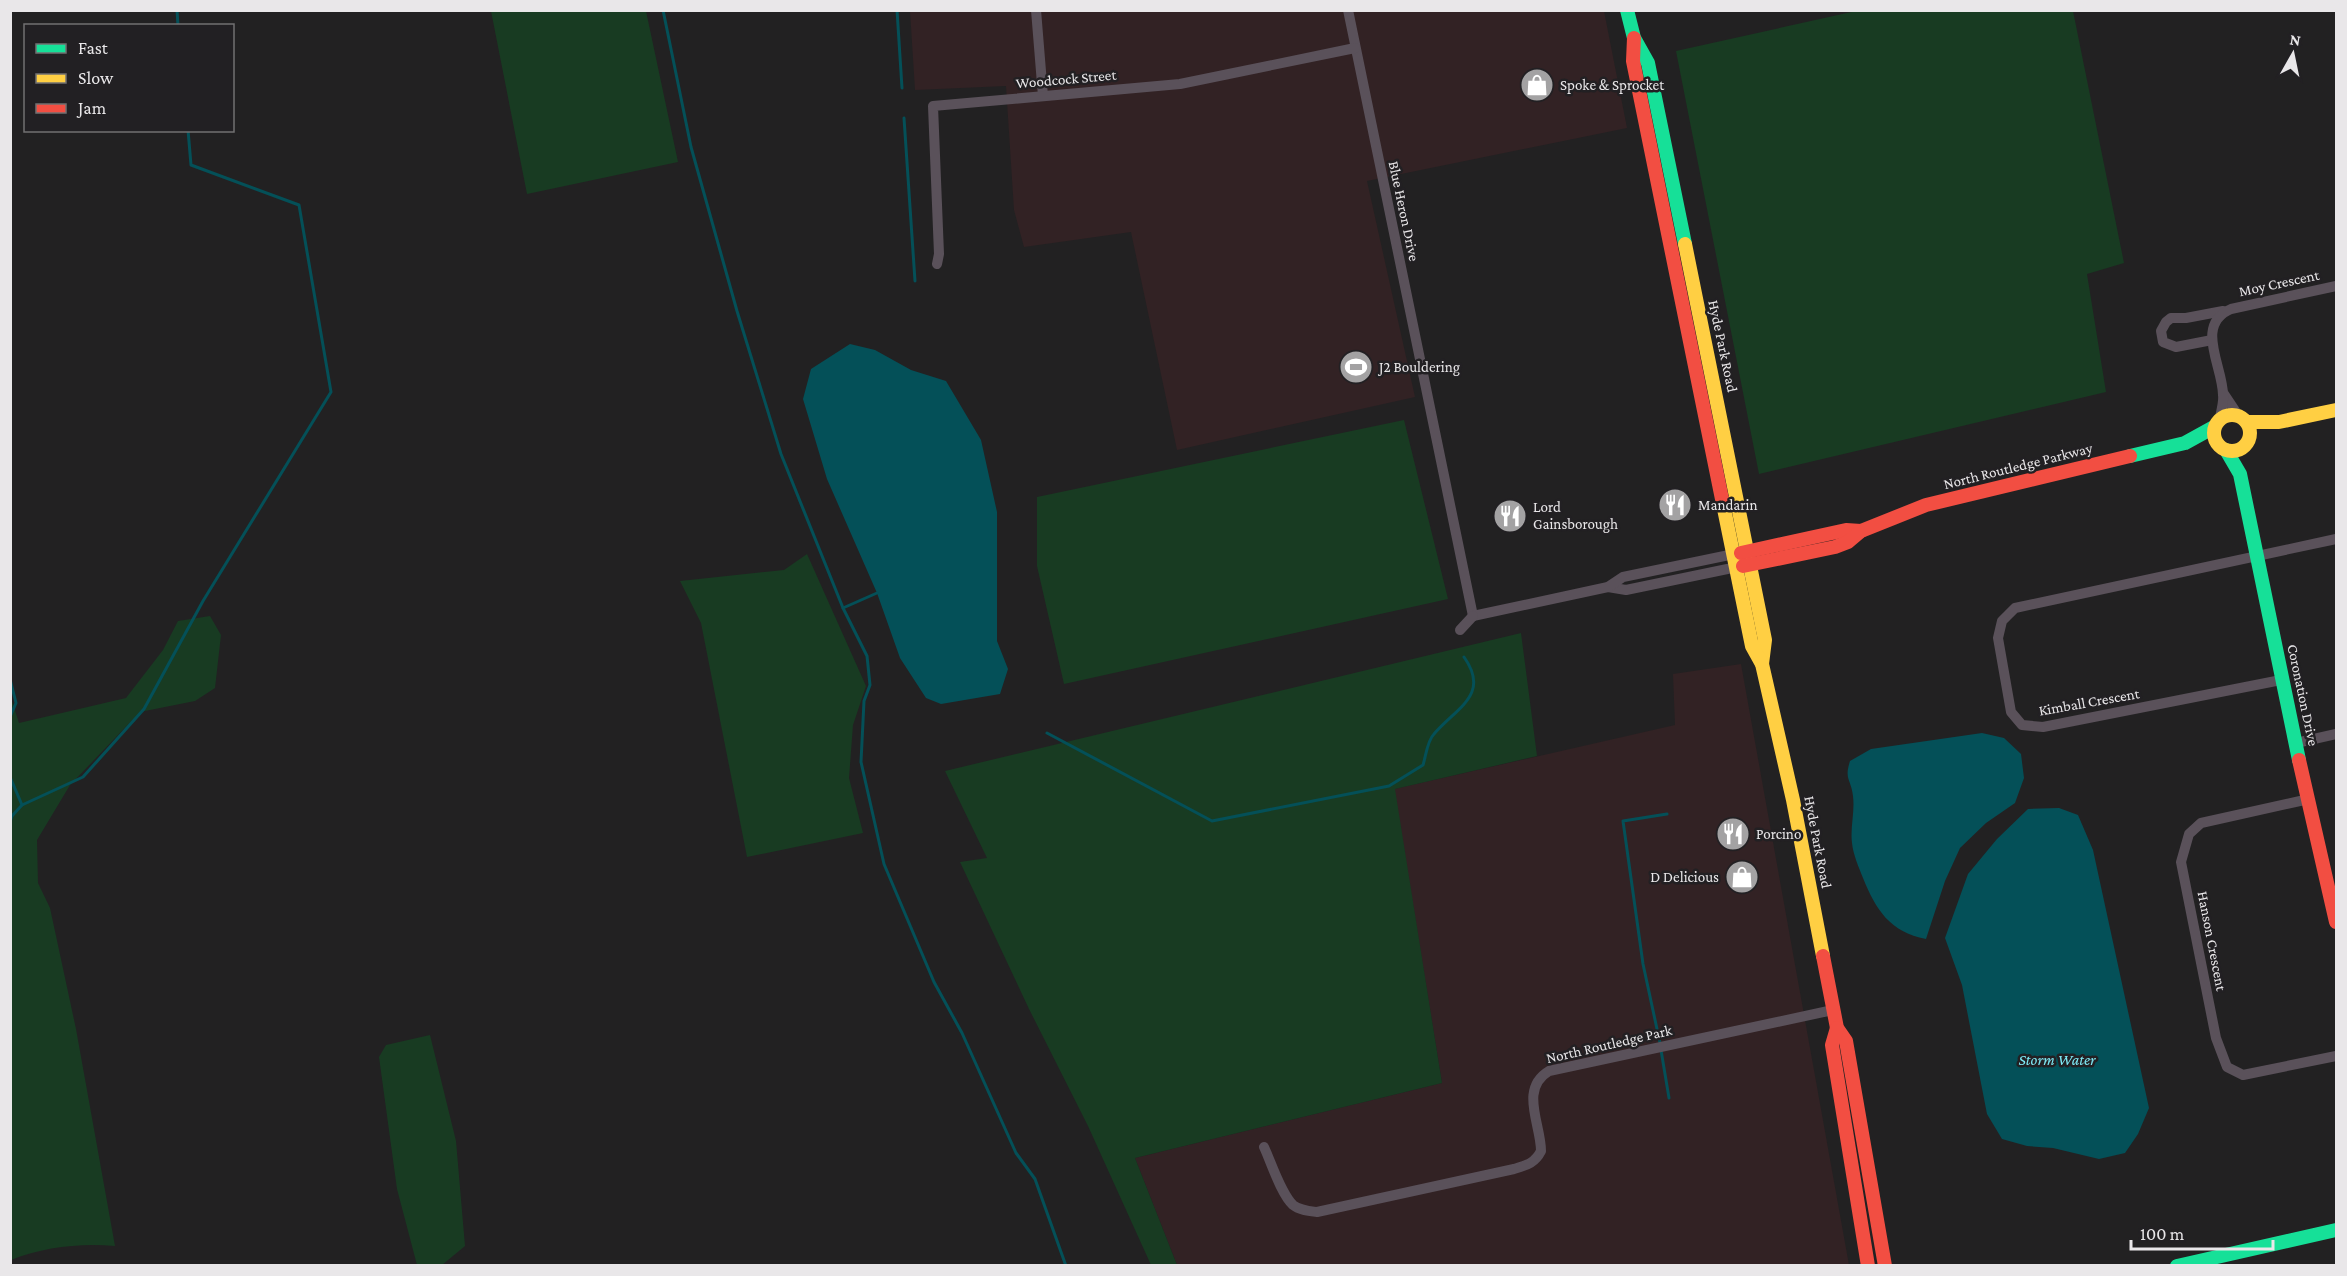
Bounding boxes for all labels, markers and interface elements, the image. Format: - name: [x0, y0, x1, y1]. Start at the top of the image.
- legend: [24, 24, 234, 132]
- north arrow: [2263, 24, 2323, 84]
- text: N: [2289, 30, 2302, 49]
- text: Fast: [78, 38, 109, 58]
- street label: Woodcock Street: [1015, 67, 1118, 91]
- shop icon: Spoke & Sprocket: [1519, 67, 1555, 103]
- text: Slow: [78, 68, 114, 88]
- place label: Spoke & Sprocket: [1560, 77, 1665, 94]
- text: Jam: [76, 98, 107, 118]
- street label: Blue Heron Drive: [1386, 160, 1422, 263]
- street label: Moy Crescent: [2237, 266, 2322, 300]
- street label: Hyde Park Road: [1704, 298, 1741, 394]
- sports icon: J2 Bouldering: [1338, 349, 1374, 385]
- place label: J2 Bouldering: [1377, 359, 1460, 376]
- street label: North Routledge Parkway: [1942, 440, 2094, 493]
- restaurant icon: Mandarin: [1657, 487, 1693, 523]
- place label: Mandarin: [1698, 497, 1758, 513]
- restaurant icon: Lord Gainsborough: [1492, 498, 1528, 534]
- place label: Lord Gainsborough: [1533, 499, 1618, 533]
- street label: Coronation Drive: [2284, 643, 2322, 748]
- street label: Kimball Crescent: [2037, 685, 2142, 719]
- street label: Hyde Park Road: [1800, 794, 1835, 890]
- restaurant icon: Porcino: [1715, 816, 1751, 852]
- place label: Porcino: [1756, 826, 1801, 842]
- shop icon: D Delicious: [1724, 859, 1760, 895]
- place label: D Delicious: [1650, 869, 1719, 885]
- street label: Hanson Crescent: [2194, 890, 2230, 993]
- street label: North Routledge Park: [1545, 1022, 1674, 1067]
- water label: Storm Water: [2018, 1051, 2096, 1068]
- scale bar: [2131, 1213, 2274, 1251]
- text: 100 m: [2140, 1224, 2185, 1244]

